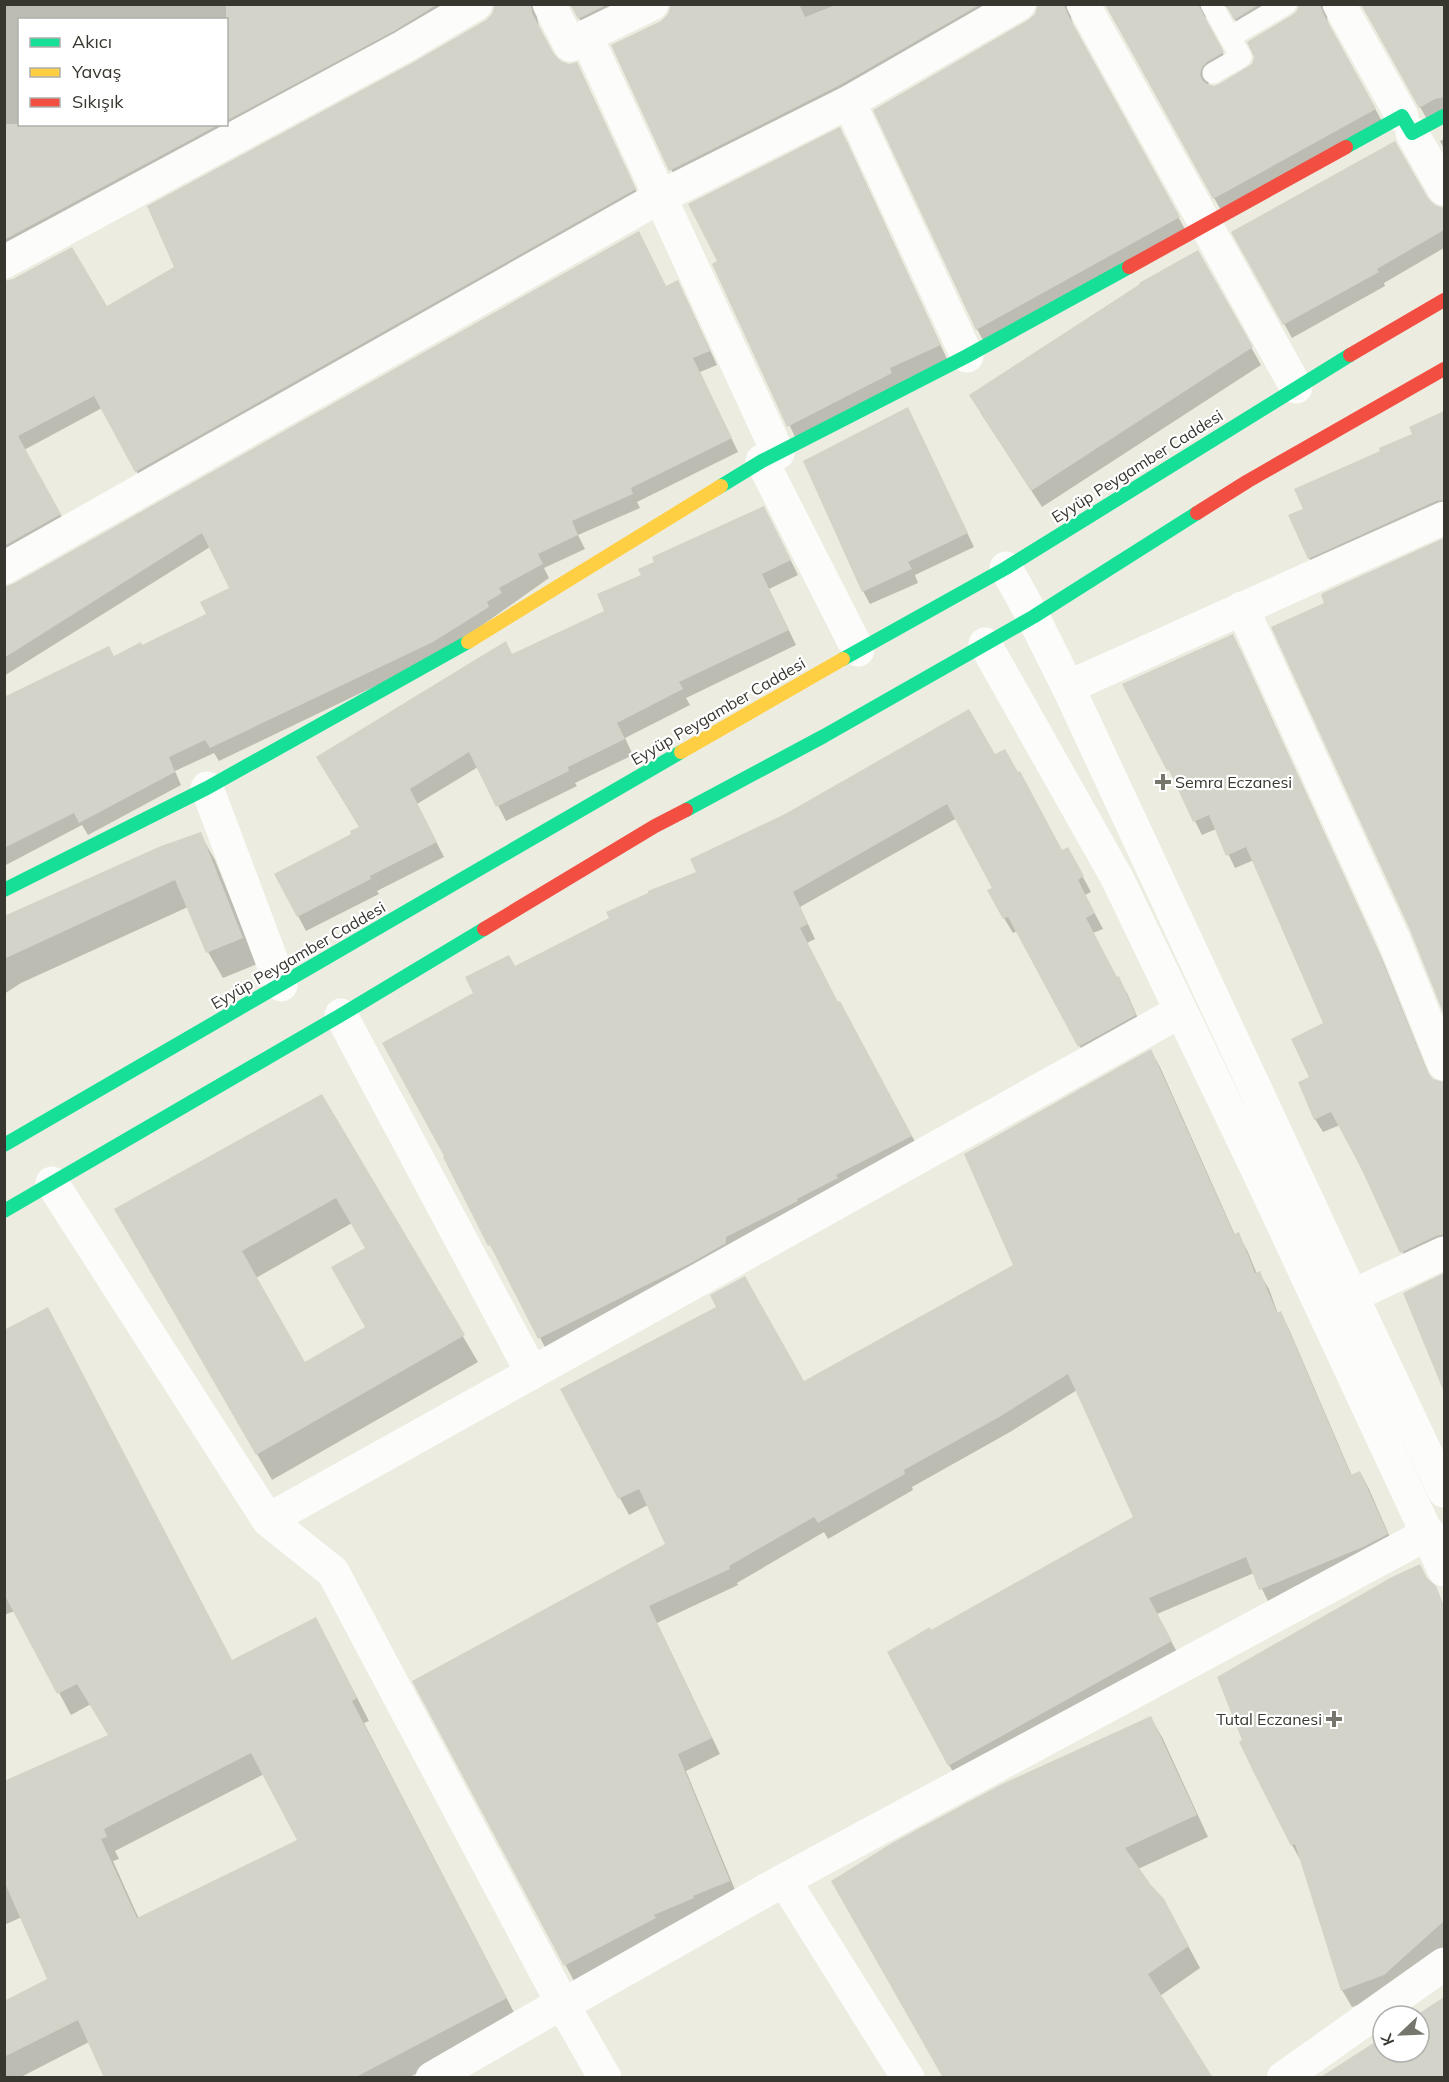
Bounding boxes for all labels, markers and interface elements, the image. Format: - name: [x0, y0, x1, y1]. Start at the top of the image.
- legend: [18, 18, 228, 126]
- text: Akıcı: [72, 30, 112, 53]
- text: Yavaş: [71, 60, 121, 83]
- text: Sıkışık: [72, 90, 124, 113]
- street label: Eyyüp Peygamber Caddesi: [1048, 405, 1226, 527]
- street label: Eyyüp Peygamber Caddesi: [627, 653, 809, 769]
- place label: Semra Eczanesi: [1175, 772, 1292, 792]
- marker: Semra Eczanesi: [1156, 775, 1170, 789]
- street label: Eyyüp Peygamber Caddesi: [207, 897, 389, 1013]
- place label: Tutal Eczanesi: [1216, 1709, 1322, 1729]
- marker: Tutal Eczanesi: [1327, 1712, 1341, 1726]
- north arrow: [1371, 2004, 1431, 2064]
- text: K: [1375, 2030, 1398, 2049]

